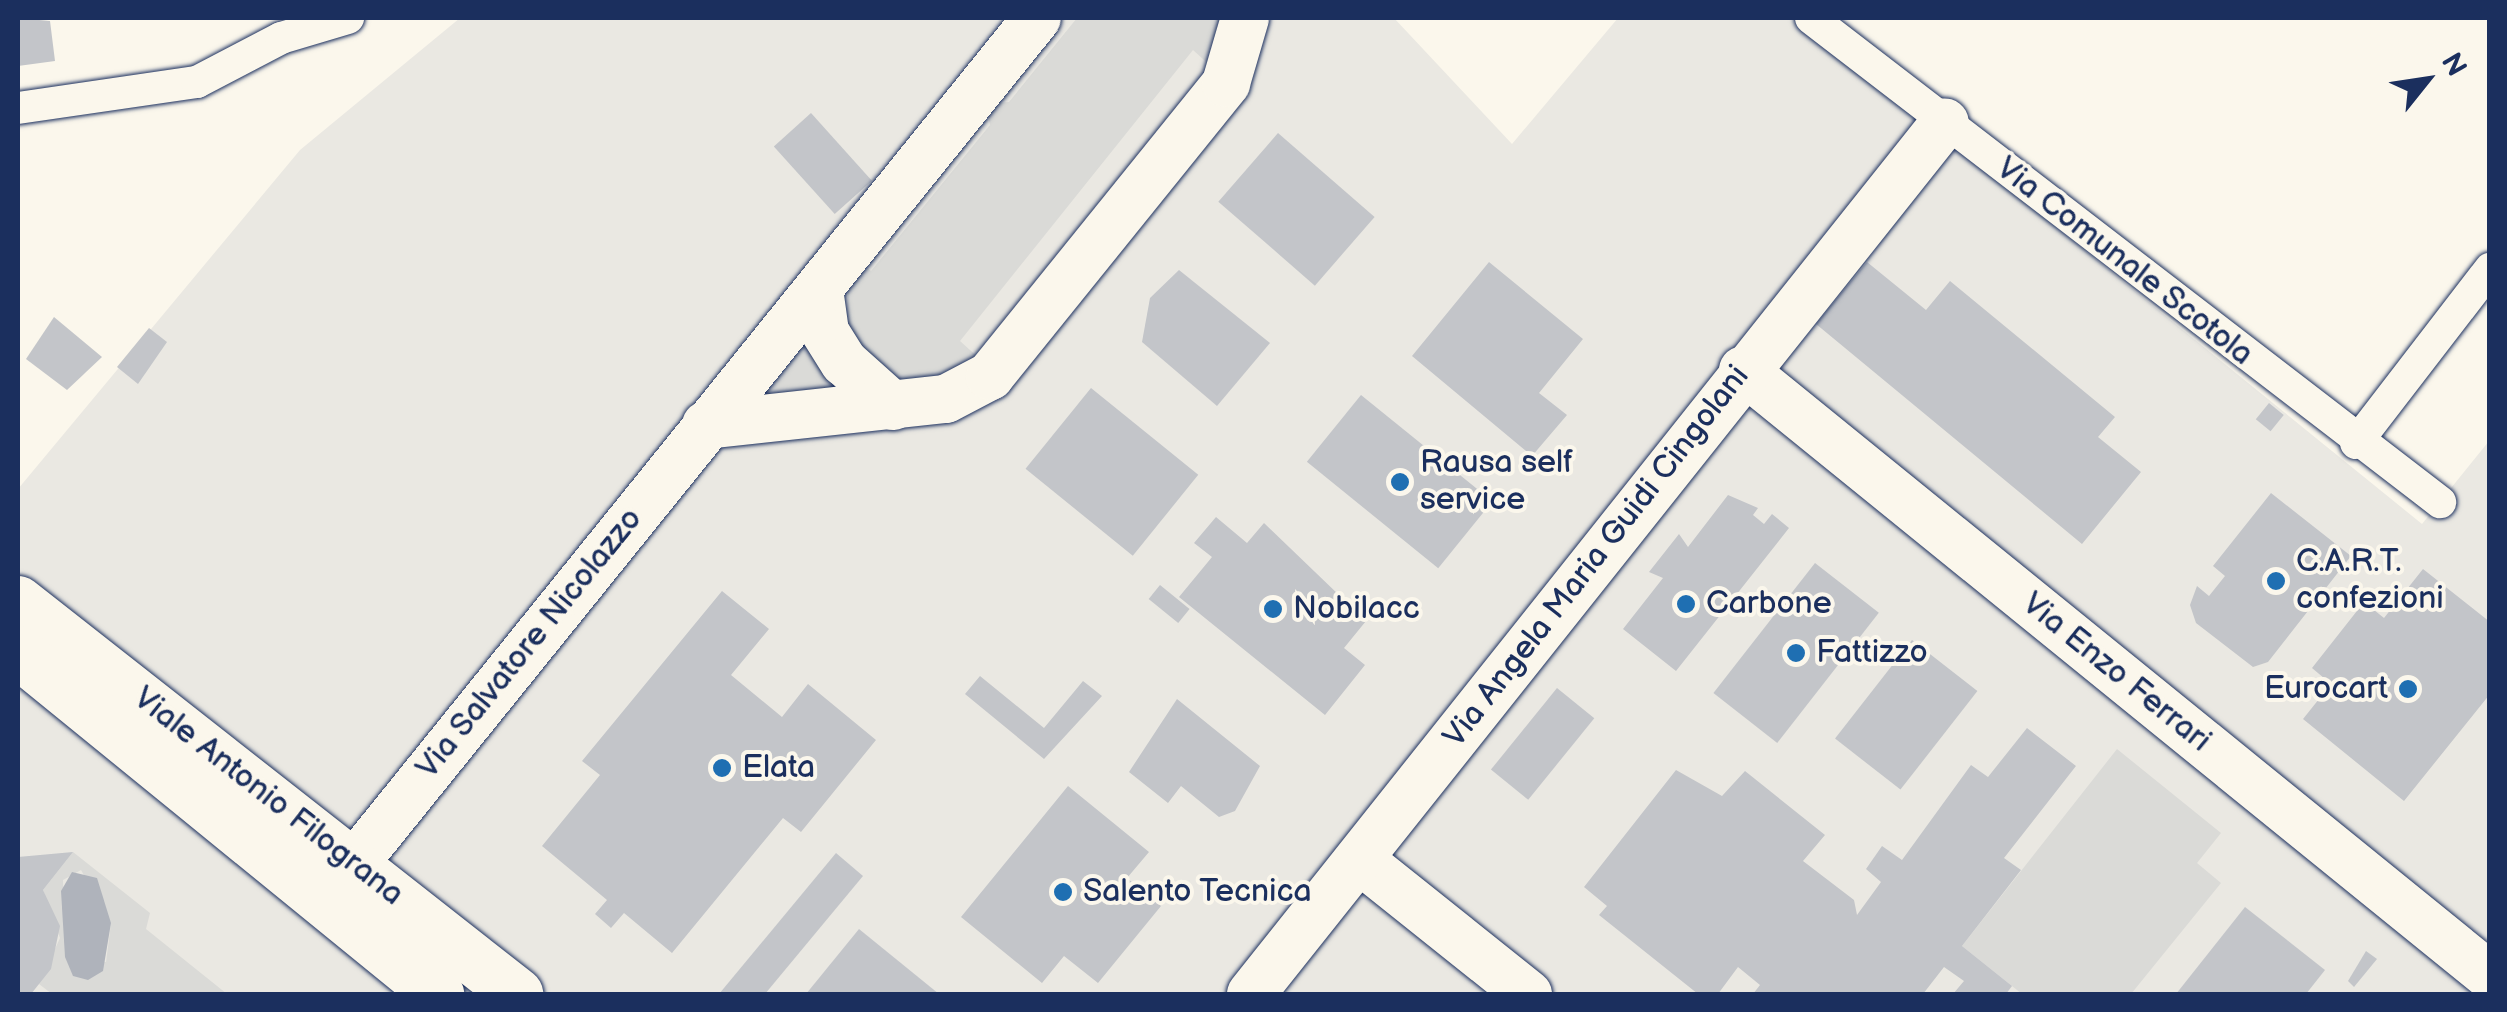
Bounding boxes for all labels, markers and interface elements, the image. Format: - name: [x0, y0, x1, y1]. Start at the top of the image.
- north arrow: [2377, 30, 2477, 130]
- text: N: [2434, 47, 2473, 82]
- street label: Via Comunale Scotola: [1988, 150, 2260, 374]
- street label: Via Angela Maria Guidi Cingolani: [1436, 359, 1758, 755]
- place label: Rausa self service: [1420, 445, 1573, 520]
- marker: Rausa self service: [1389, 471, 1411, 493]
- street label: Via Salvatore Nicolazzo: [409, 501, 651, 787]
- place label: C.A.R.T. confezioni: [2296, 544, 2444, 619]
- marker: C.A.R.T. confezioni: [2265, 570, 2287, 592]
- place label: Carbone: [1706, 585, 1832, 623]
- street label: Via Enzo Ferrari: [2014, 585, 2218, 761]
- place label: Nobilacc: [1293, 590, 1420, 628]
- marker: Carbone: [1675, 593, 1697, 615]
- marker: Nobilacc: [1262, 598, 1284, 620]
- place label: Fattizzo: [1816, 634, 1928, 672]
- marker: Fattizzo: [1785, 642, 1807, 664]
- place label: Eurocart: [2264, 670, 2388, 708]
- marker: Eurocart: [2397, 678, 2419, 700]
- street label: Viale Antonio Filograna: [125, 680, 411, 914]
- place label: Elata: [742, 749, 815, 787]
- marker: Elata: [711, 757, 733, 779]
- place label: Salento Tecnica: [1083, 873, 1313, 911]
- marker: Salento Tecnica: [1052, 881, 1074, 903]

